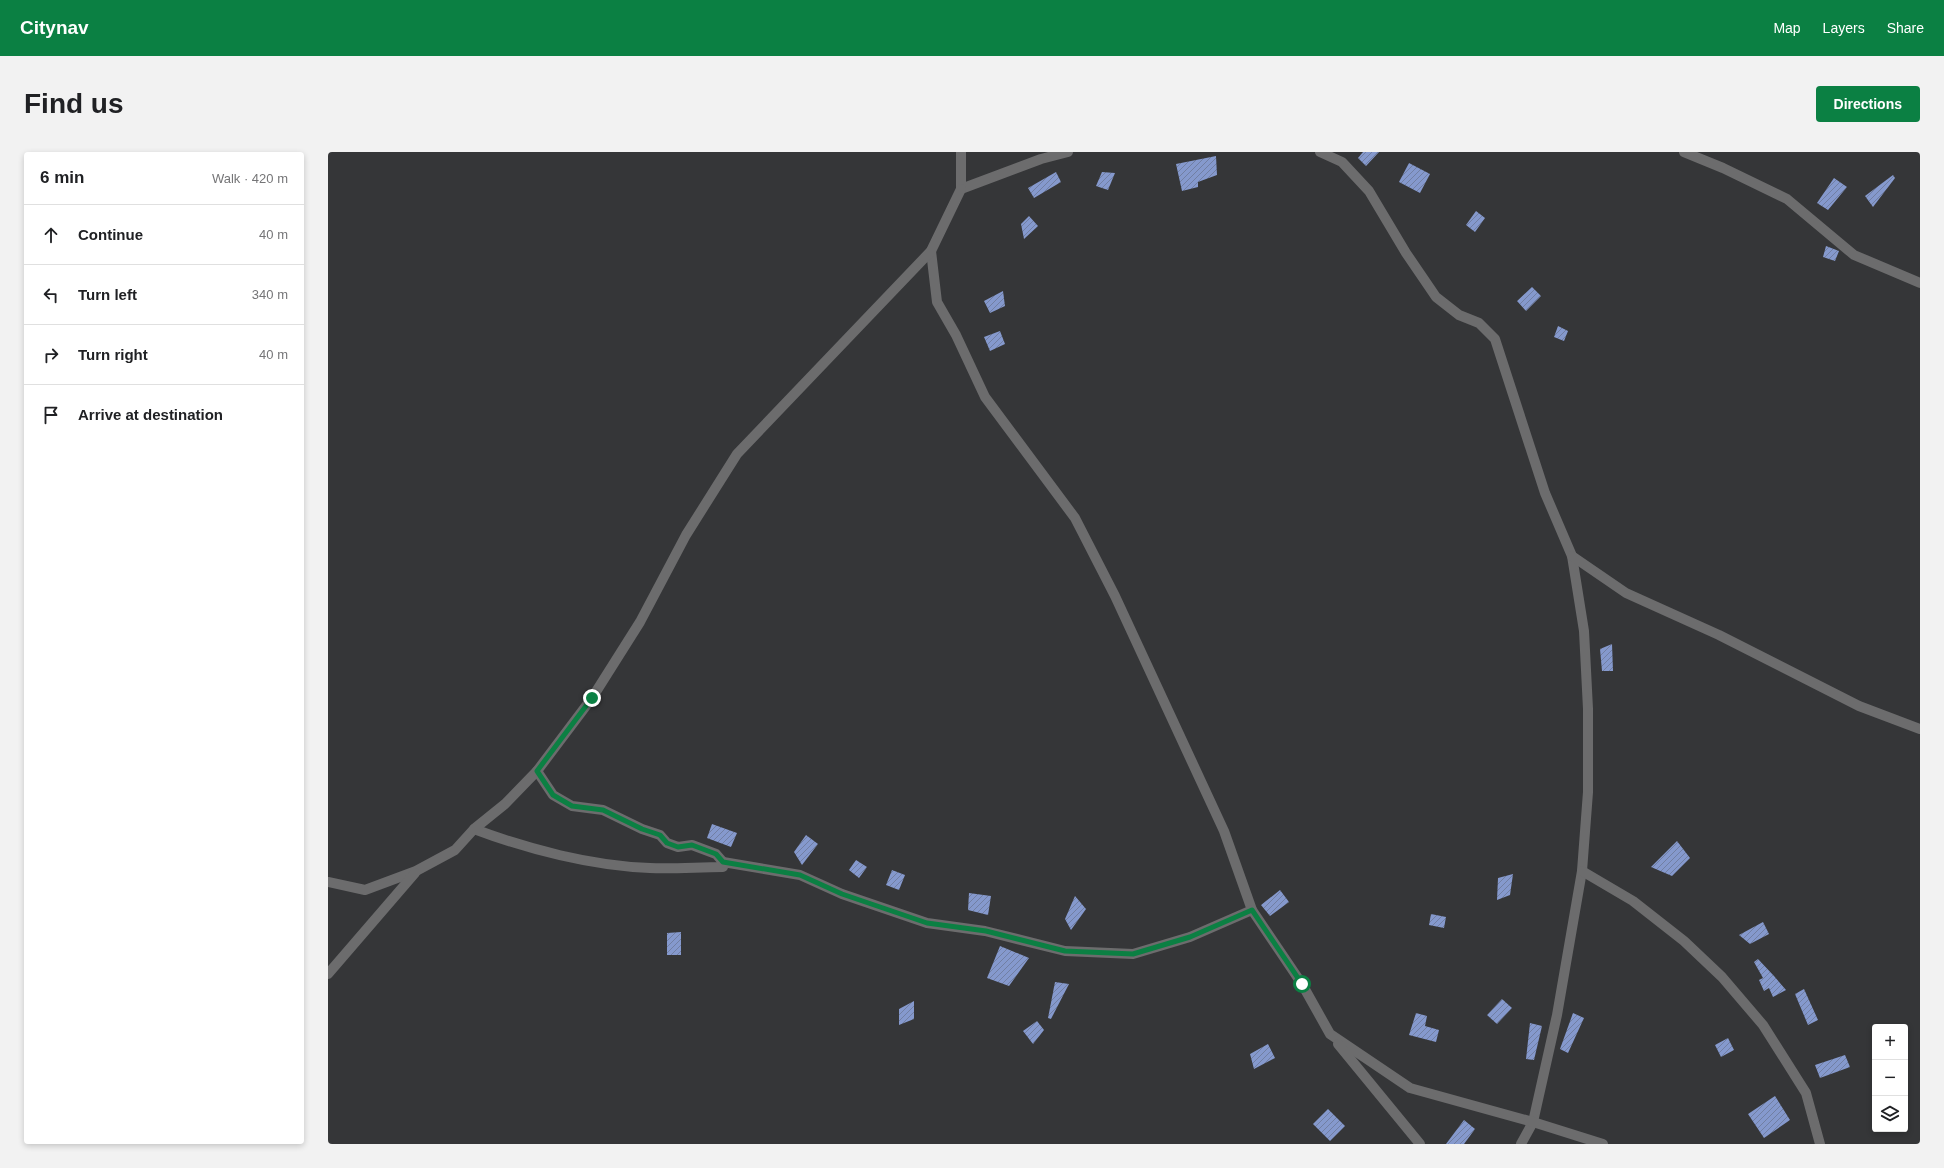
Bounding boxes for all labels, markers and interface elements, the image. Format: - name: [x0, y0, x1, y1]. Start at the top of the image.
- text: Citynav: [20, 17, 89, 38]
- text: Map: [1773, 20, 1801, 36]
- text: Layers: [1823, 20, 1865, 36]
- text: Share: [1887, 20, 1924, 36]
- button: Directions: [1816, 86, 1920, 122]
- text: Find us: [24, 88, 124, 119]
- text: 6 min: [40, 168, 84, 187]
- text: Walk · 420 m: [212, 171, 288, 186]
- icon: ahead: [40, 224, 62, 246]
- text: Continue: [78, 226, 143, 243]
- text: 40 m: [259, 227, 288, 242]
- icon: left: [40, 284, 62, 306]
- text: Turn left: [78, 286, 137, 303]
- text: 340 m: [252, 287, 288, 302]
- icon: right: [40, 344, 62, 366]
- text: Turn right: [78, 346, 148, 363]
- text: 40 m: [259, 347, 288, 362]
- icon: arrive: [40, 404, 62, 426]
- text: Arrive at destination: [78, 406, 223, 423]
- route end: [583, 689, 601, 707]
- route start: [1293, 975, 1311, 993]
- map controls: [1872, 1024, 1908, 1132]
- button: +: [1872, 1024, 1908, 1060]
- button: −: [1872, 1060, 1908, 1096]
- button: layers: [1872, 1096, 1908, 1132]

